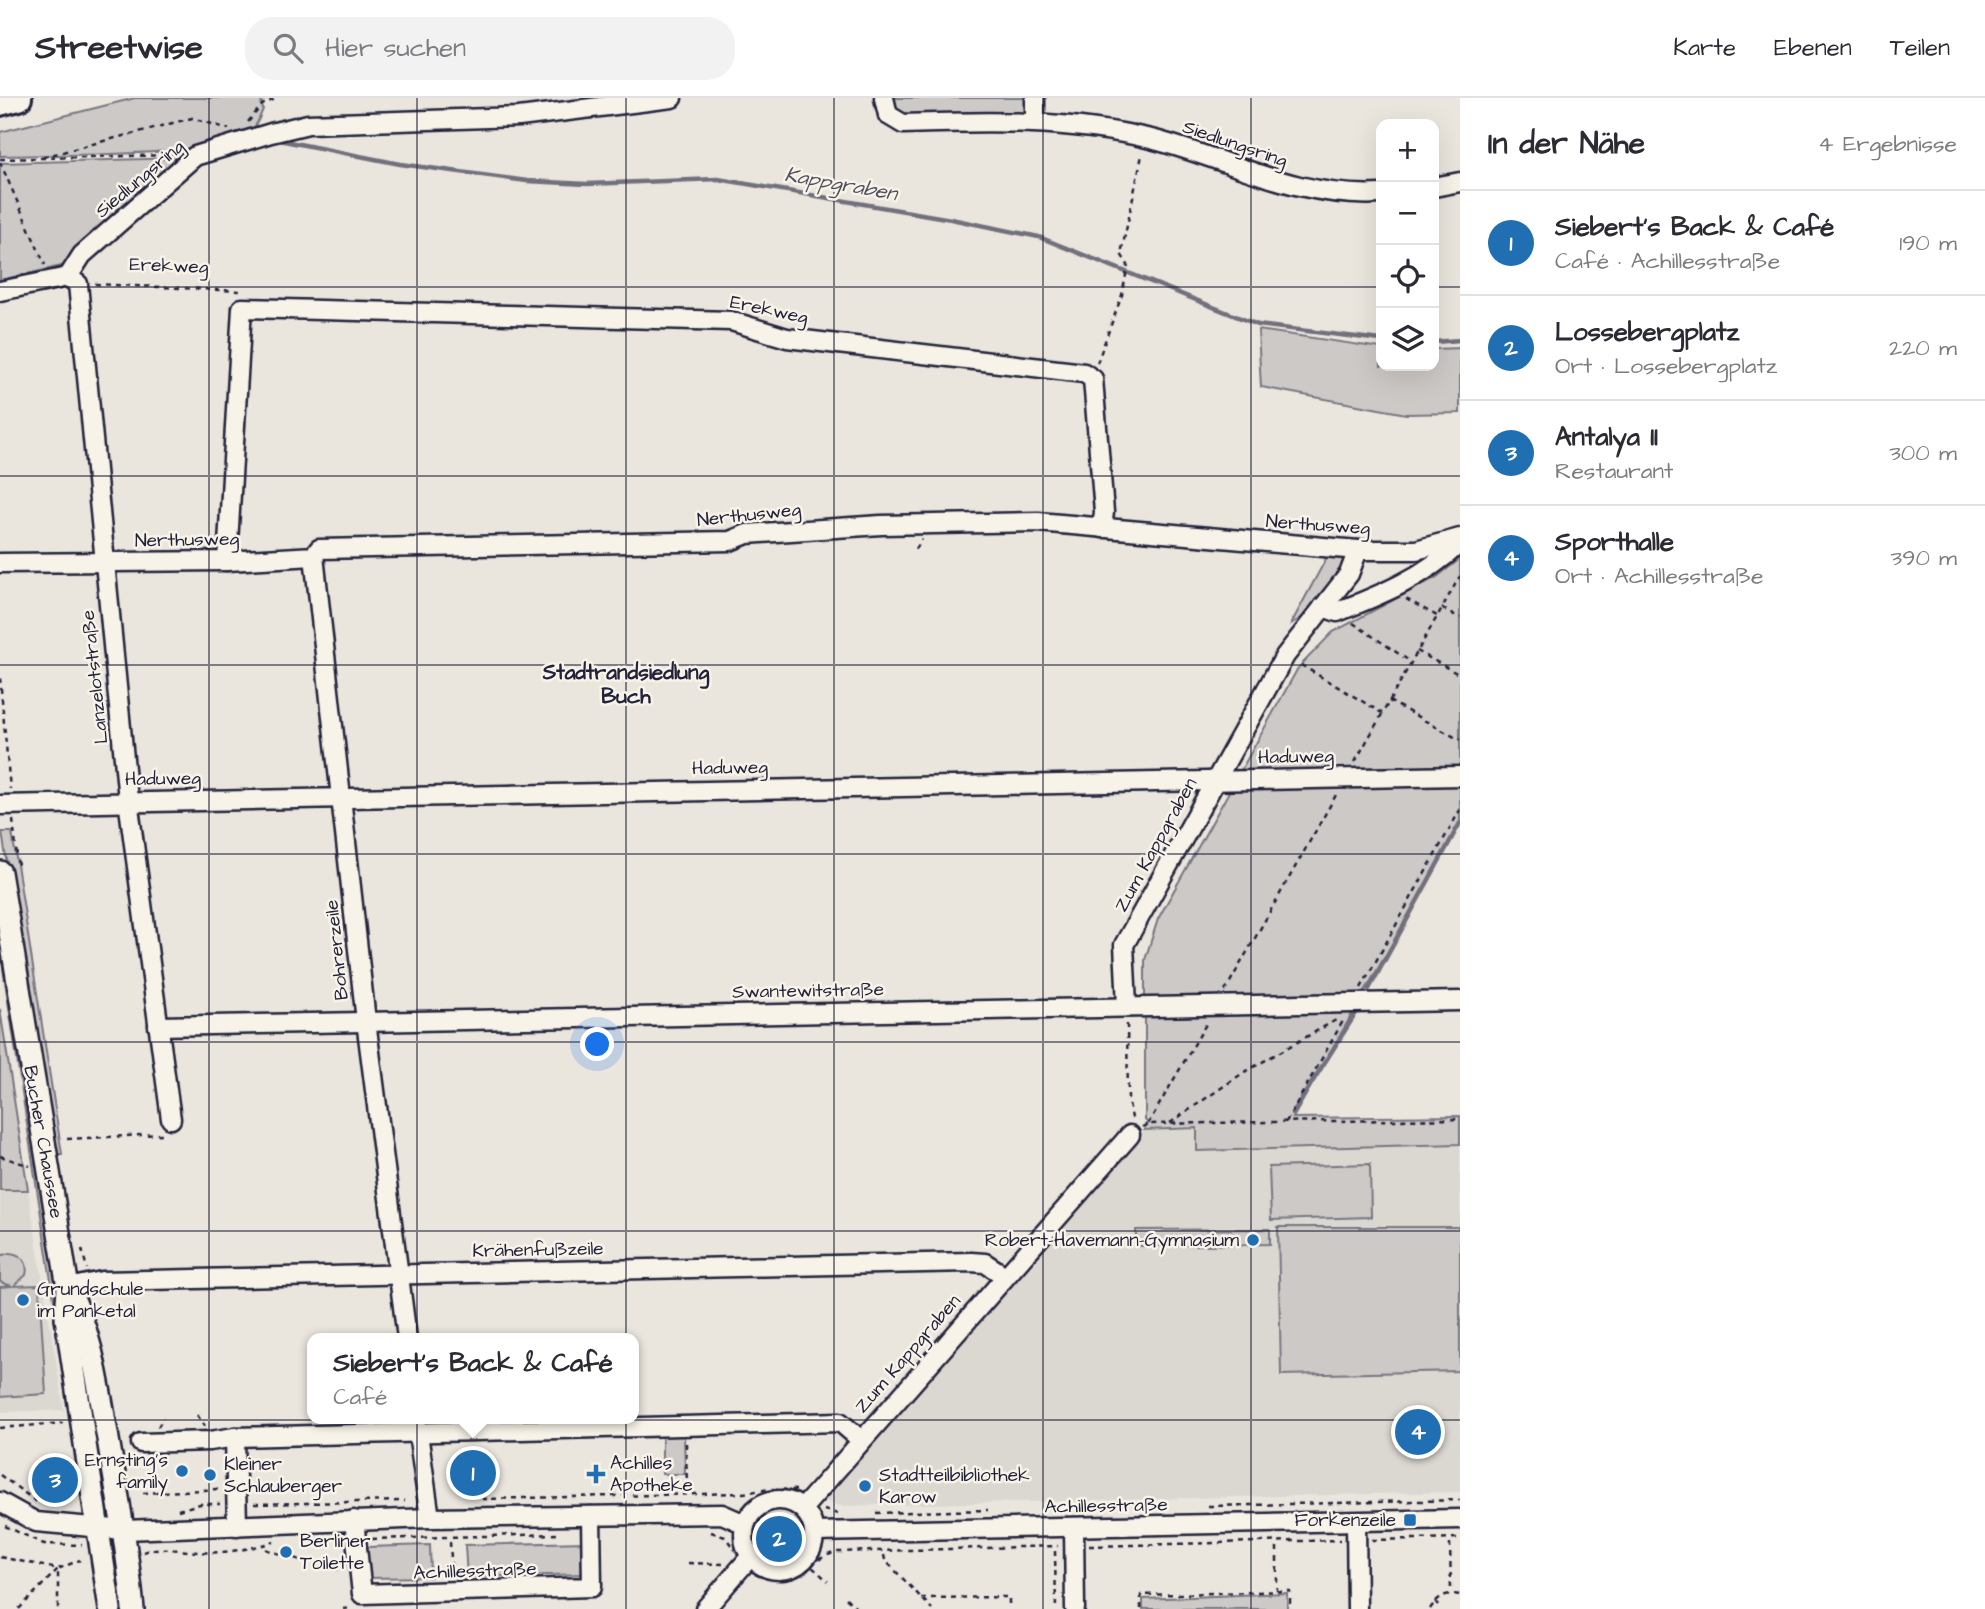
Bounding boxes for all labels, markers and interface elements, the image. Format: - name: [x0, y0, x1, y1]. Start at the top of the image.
- search box: [245, 17, 735, 80]
- text: Streetwise: [35, 25, 203, 71]
- icon: search: [269, 29, 307, 67]
- text: Hier suchen: [325, 30, 466, 66]
- text: Karte: [1673, 31, 1736, 65]
- text: Ebenen: [1774, 31, 1852, 65]
- text: Teilen: [1890, 31, 1950, 65]
- street label: Siedlungsring: [1179, 113, 1291, 176]
- map controls: [1376, 119, 1439, 371]
- button: +: [1376, 119, 1439, 182]
- text: In der Nähe: [1488, 123, 1645, 165]
- text: 4 Ergebnisse: [1818, 128, 1957, 160]
- street label: Siedlungsring: [89, 133, 191, 225]
- water label: Kappgraben: [782, 160, 901, 209]
- button: −: [1376, 182, 1439, 245]
- text: Siebert’s Back & Café: [1555, 209, 1834, 245]
- text: 1: [1510, 227, 1512, 259]
- text: 190 m: [1899, 227, 1957, 259]
- button: locate: [1376, 245, 1439, 308]
- text: Café · Achillesstraße: [1555, 245, 1780, 277]
- street label: Erekweg: [129, 251, 209, 282]
- street label: Erekweg: [727, 289, 811, 332]
- button: layers: [1376, 308, 1439, 371]
- text: Lossebergplatz: [1555, 314, 1739, 350]
- text: 2: [1504, 332, 1518, 364]
- text: 220 m: [1889, 332, 1957, 364]
- text: Ort · Lossebergplatz: [1555, 350, 1777, 382]
- text: Antalya II: [1555, 419, 1658, 455]
- text: 3: [1505, 437, 1517, 469]
- text: 300 m: [1889, 437, 1957, 469]
- text: Restaurant: [1555, 455, 1673, 487]
- street label: Nerthusweg: [696, 496, 803, 535]
- street label: Nerthusweg: [1265, 508, 1371, 543]
- text: Sporthalle: [1555, 524, 1674, 560]
- street label: Nerthusweg: [135, 526, 240, 555]
- text: 4: [1503, 542, 1519, 574]
- text: 390 m: [1891, 542, 1957, 574]
- text: Ort · Achillesstraße: [1555, 560, 1763, 592]
- street label: Lanzelotstraße: [75, 609, 115, 745]
- district label: Stadtrandsiedlung Buch: [542, 658, 709, 711]
- street label: Haduweg: [1258, 743, 1334, 772]
- street label: Haduweg: [692, 754, 768, 783]
- street label: Haduweg: [125, 765, 201, 794]
- street label: Zum Kappgraben: [1108, 773, 1205, 917]
- street label: Bohrerzeile: [318, 899, 356, 1001]
- street label: Swantewitstraße: [732, 976, 884, 1006]
- your location: [580, 1027, 614, 1061]
- street label: Bucher Chaussee: [16, 1063, 70, 1221]
- place label: Robert-Havemann-Gymnasium: [985, 1227, 1239, 1255]
- marker: Robert-Havemann-Gymnasium: [1245, 1232, 1261, 1248]
- street label: Krähenfußzeile: [472, 1235, 604, 1265]
- place label: Grundschule im Panketal: [37, 1276, 143, 1325]
- street label: Zum Kappgraben: [849, 1289, 968, 1420]
- marker: Grundschule im Panketal: [15, 1292, 31, 1308]
- popup: [307, 1333, 639, 1424]
- text: Siebert’s Back & Café: [333, 1345, 613, 1381]
- text: Café: [333, 1381, 387, 1413]
- pin: 4: [1395, 1406, 1441, 1458]
- place label: Ernsting's family: [85, 1447, 169, 1497]
- pin: 1: [450, 1447, 496, 1499]
- place label: Achilles Apotheke: [610, 1450, 693, 1499]
- place label: Kleiner Schlauberger: [224, 1451, 342, 1501]
- pin: 3: [32, 1454, 78, 1506]
- place label: Stadtteilbibliothek Karow: [879, 1462, 1030, 1511]
- marker: Ernsting's family: [174, 1463, 190, 1479]
- marker: Achilles Apotheke: [588, 1466, 604, 1482]
- marker: Kleiner Schlauberger: [202, 1467, 218, 1483]
- marker: Stadtteilbibliothek Karow: [857, 1478, 873, 1494]
- street label: Achillesstraße: [1044, 1491, 1168, 1521]
- place label: Forkenzeile: [1294, 1507, 1396, 1534]
- marker: Forkenzeile: [1402, 1512, 1418, 1528]
- pin: 2: [756, 1513, 802, 1565]
- place label: Berliner Toilette: [300, 1528, 371, 1577]
- marker: Berliner Toilette: [278, 1544, 294, 1560]
- street label: Achillesstraße: [413, 1555, 537, 1587]

